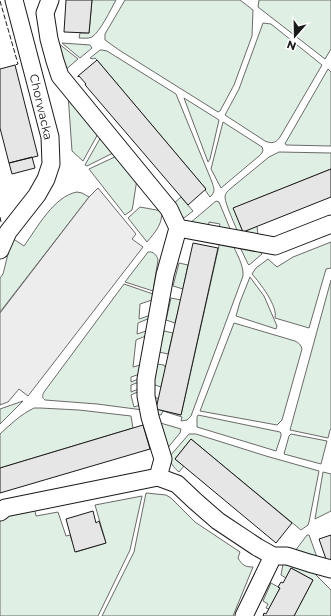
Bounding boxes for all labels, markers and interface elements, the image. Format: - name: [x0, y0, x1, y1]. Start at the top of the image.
- north arrow: [275, 16, 315, 56]
- text: N: [285, 37, 298, 53]
- street label: Chorwacka: [27, 72, 56, 141]

